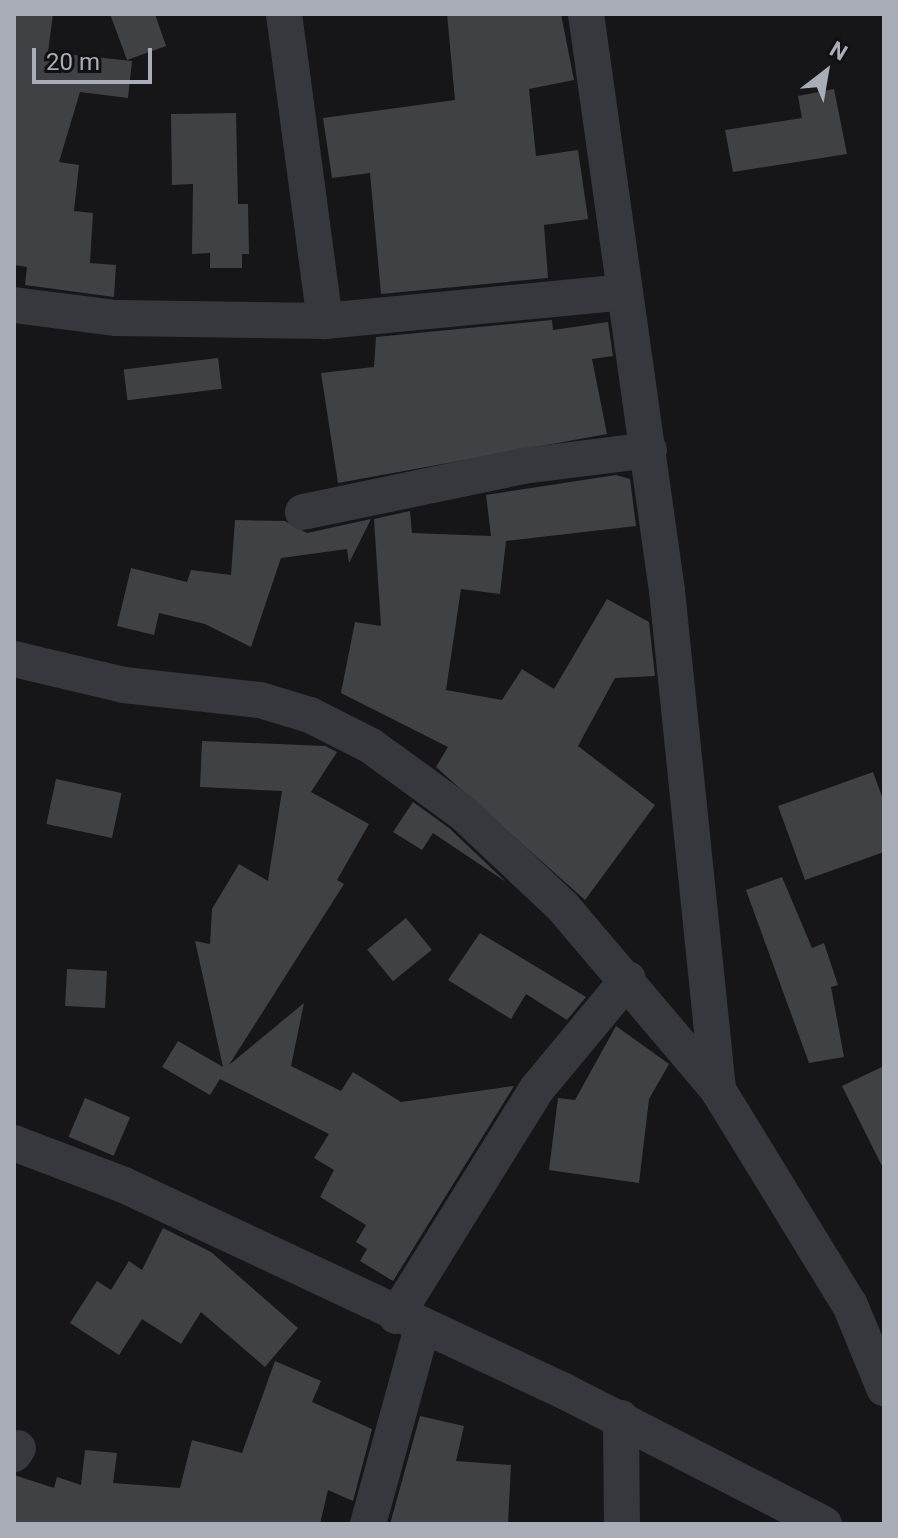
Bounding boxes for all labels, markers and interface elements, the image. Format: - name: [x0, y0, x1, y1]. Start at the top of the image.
- scale bar: [36, 32, 156, 82]
- north arrow: [786, 32, 866, 112]
- text: N: [826, 36, 852, 66]
- text: 20 m: [46, 48, 100, 76]

